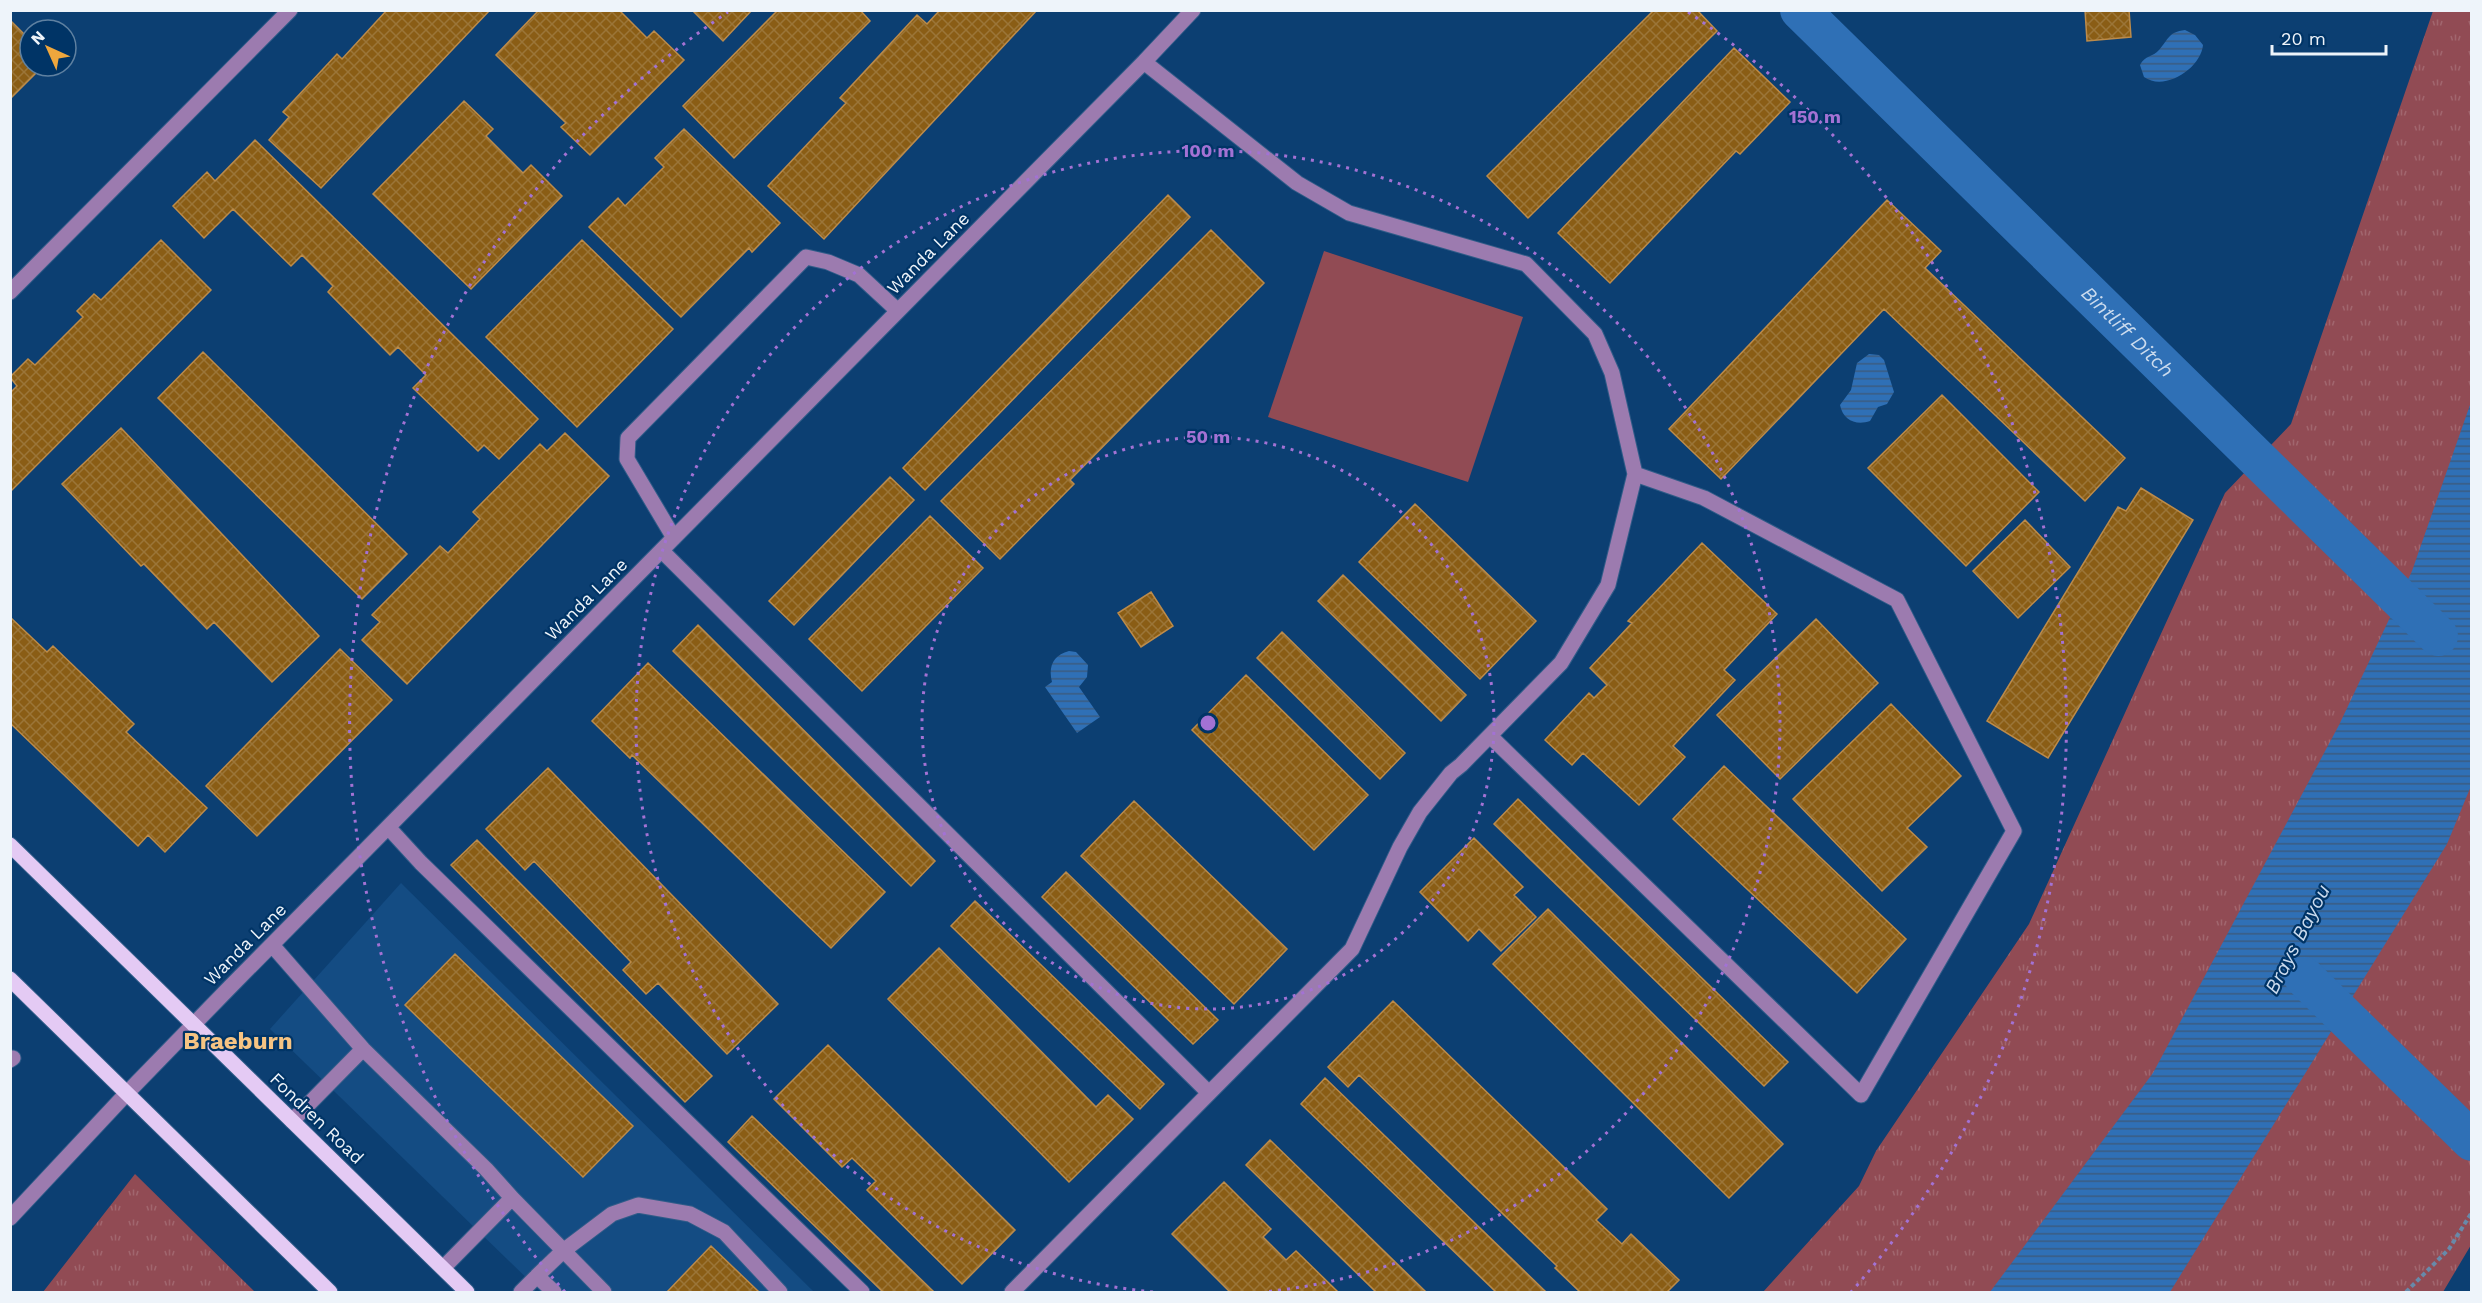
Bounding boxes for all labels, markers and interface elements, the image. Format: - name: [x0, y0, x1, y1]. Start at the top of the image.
- north arrow: [18, 18, 78, 78]
- scale bar: [2272, 18, 2386, 56]
- text: N: [27, 27, 49, 49]
- text: 20 m: [2281, 28, 2326, 49]
- text: 150 m: [1789, 106, 1841, 127]
- text: 100 m: [1181, 140, 1235, 161]
- street label: Wanda Lane: [883, 208, 973, 298]
- water label: Bintliff Ditch: [2076, 281, 2179, 382]
- text: 50 m: [1186, 426, 1230, 447]
- street label: Wanda Lane: [541, 554, 631, 644]
- centre of rings: [1198, 713, 1218, 733]
- water label: Brays Bayou: [2259, 880, 2335, 998]
- street label: Wanda Lane: [200, 899, 290, 989]
- district label: Braeburn: [183, 1027, 293, 1055]
- street label: Fondren Road: [266, 1068, 368, 1168]

